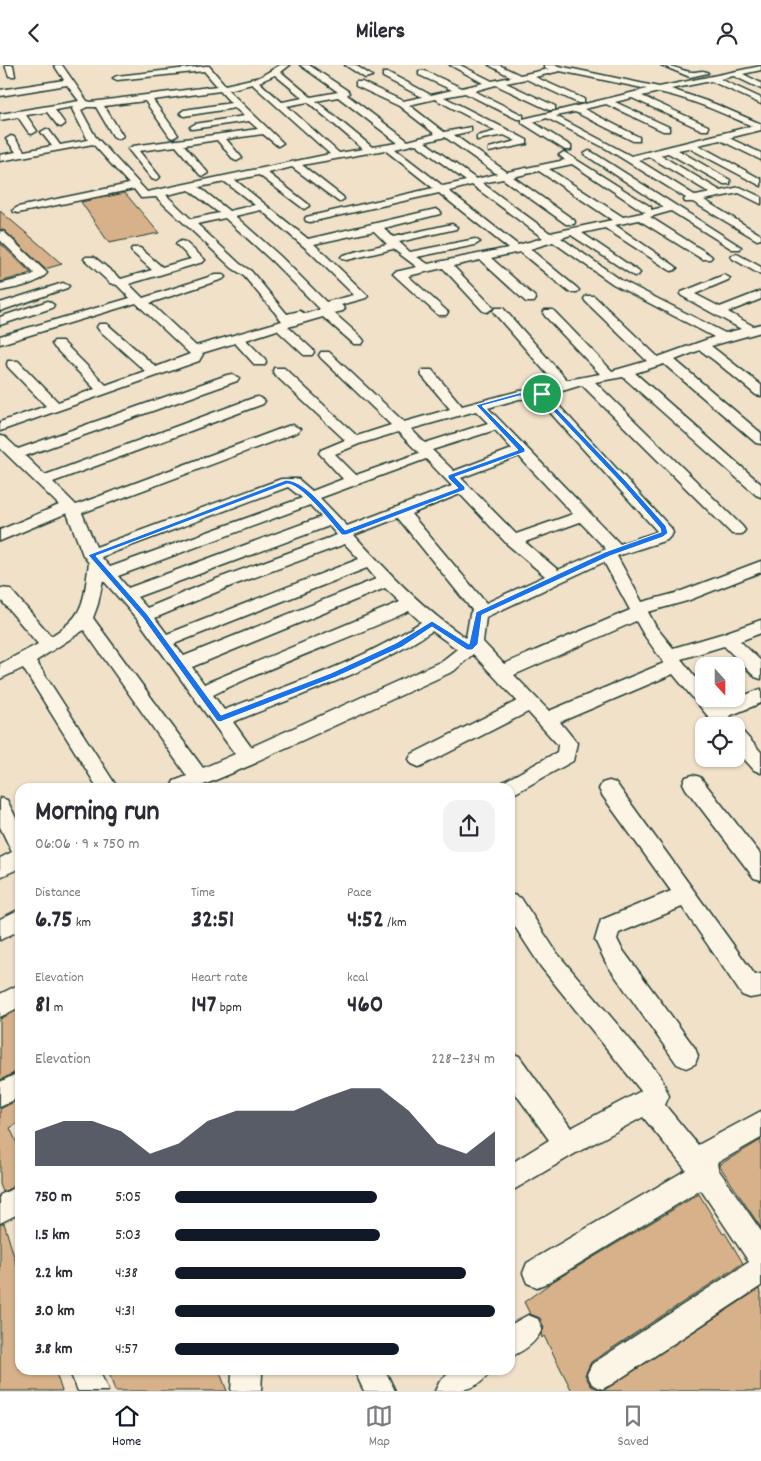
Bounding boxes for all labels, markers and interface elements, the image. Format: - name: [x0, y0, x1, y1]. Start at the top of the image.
- text: Milers: [356, 17, 405, 48]
- icon: back: [20, 19, 48, 47]
- icon: person: [713, 19, 741, 47]
- pin: [521, 373, 563, 415]
- icon: arrive: [528, 380, 556, 408]
- north arrow: [695, 657, 745, 707]
- map controls: [695, 657, 745, 767]
- button: locate: [695, 717, 745, 767]
- text: Morning run: [35, 794, 159, 834]
- button: share: [443, 800, 495, 852]
- text: 06:06 · 9 × 750 m: [35, 833, 140, 856]
- text: Distance: [35, 883, 81, 903]
- text: Time: [191, 883, 215, 903]
- text: Pace: [347, 883, 372, 903]
- text: 6.75: [35, 903, 73, 939]
- text: 32:51: [191, 903, 234, 939]
- text: 4:52: [347, 903, 384, 939]
- text: km: [73, 913, 91, 933]
- text: /km: [384, 913, 407, 933]
- text: Elevation: [35, 968, 84, 988]
- text: Heart rate: [191, 968, 248, 988]
- text: kcal: [347, 968, 368, 988]
- text: 81: [35, 988, 51, 1024]
- text: 147: [191, 988, 216, 1024]
- text: 460: [347, 988, 383, 1024]
- text: m: [51, 998, 63, 1018]
- text: bpm: [216, 998, 242, 1018]
- text: Elevation: [35, 1048, 91, 1071]
- text: 228–234 m: [431, 1048, 495, 1071]
- text: 750 m: [35, 1186, 72, 1209]
- text: 5:05: [115, 1186, 141, 1209]
- text: 1.5 km: [35, 1224, 70, 1247]
- text: 5:03: [115, 1224, 141, 1247]
- text: 2.2 km: [35, 1262, 73, 1285]
- text: 4:38: [115, 1262, 138, 1285]
- text: 3.0 km: [35, 1300, 75, 1323]
- text: 4:31: [115, 1300, 135, 1323]
- text: 3.8 km: [35, 1338, 72, 1361]
- text: 4:57: [115, 1338, 138, 1361]
- tab: Home: [112, 1402, 141, 1452]
- tab: Map: [365, 1402, 393, 1452]
- tab: Saved: [618, 1402, 649, 1452]

